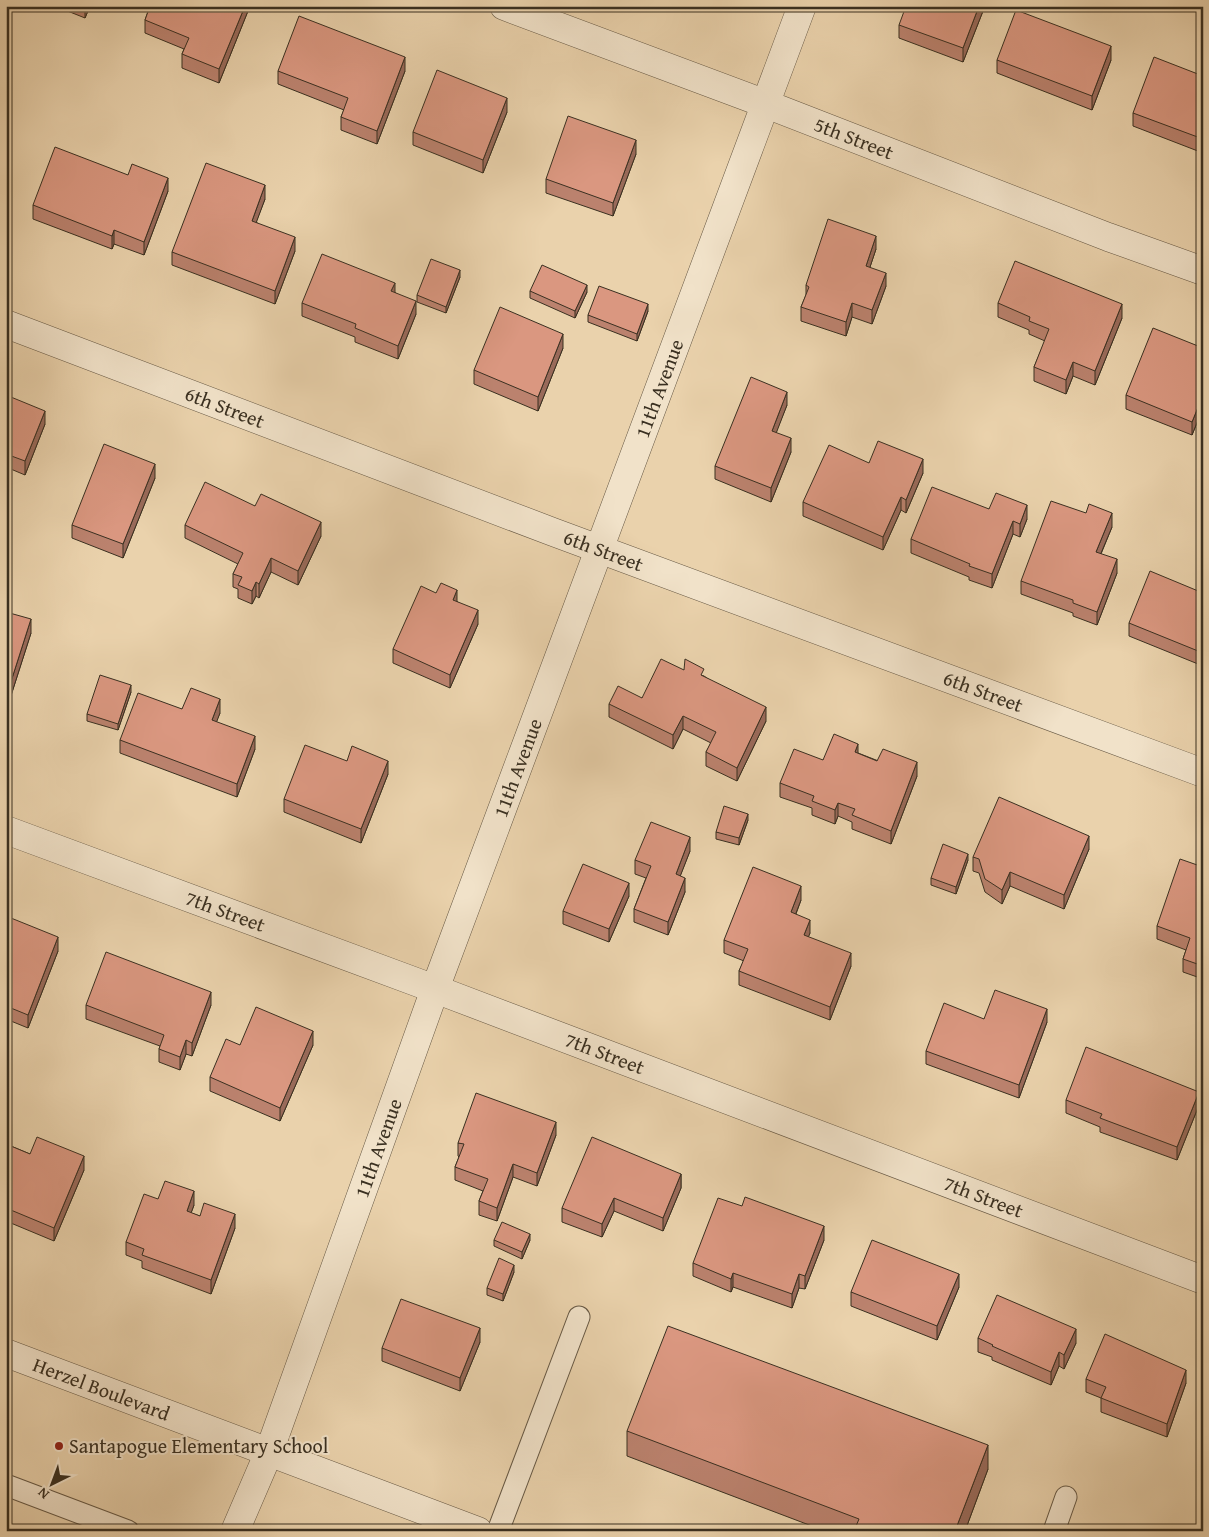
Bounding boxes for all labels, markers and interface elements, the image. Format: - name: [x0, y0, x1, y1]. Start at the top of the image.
- street label: 5th Street: [810, 109, 898, 166]
- street label: 11th Avenue: [627, 335, 690, 442]
- street label: 6th Street: [181, 378, 269, 435]
- street label: 6th Street: [560, 522, 648, 578]
- street label: 6th Street: [939, 663, 1027, 719]
- street label: 11th Avenue: [485, 714, 549, 821]
- street label: 7th Street: [182, 883, 270, 939]
- street label: 7th Street: [561, 1025, 649, 1081]
- street label: 11th Avenue: [346, 1094, 409, 1201]
- street label: 7th Street: [940, 1168, 1028, 1225]
- street label: Herzel Boulevard: [29, 1350, 175, 1428]
- place label: Santapogue Elementary School: [69, 1431, 329, 1460]
- marker: Santapogue Elementary School: [53, 1440, 65, 1452]
- north arrow: [28, 1460, 78, 1510]
- text: N: [33, 1483, 53, 1504]

